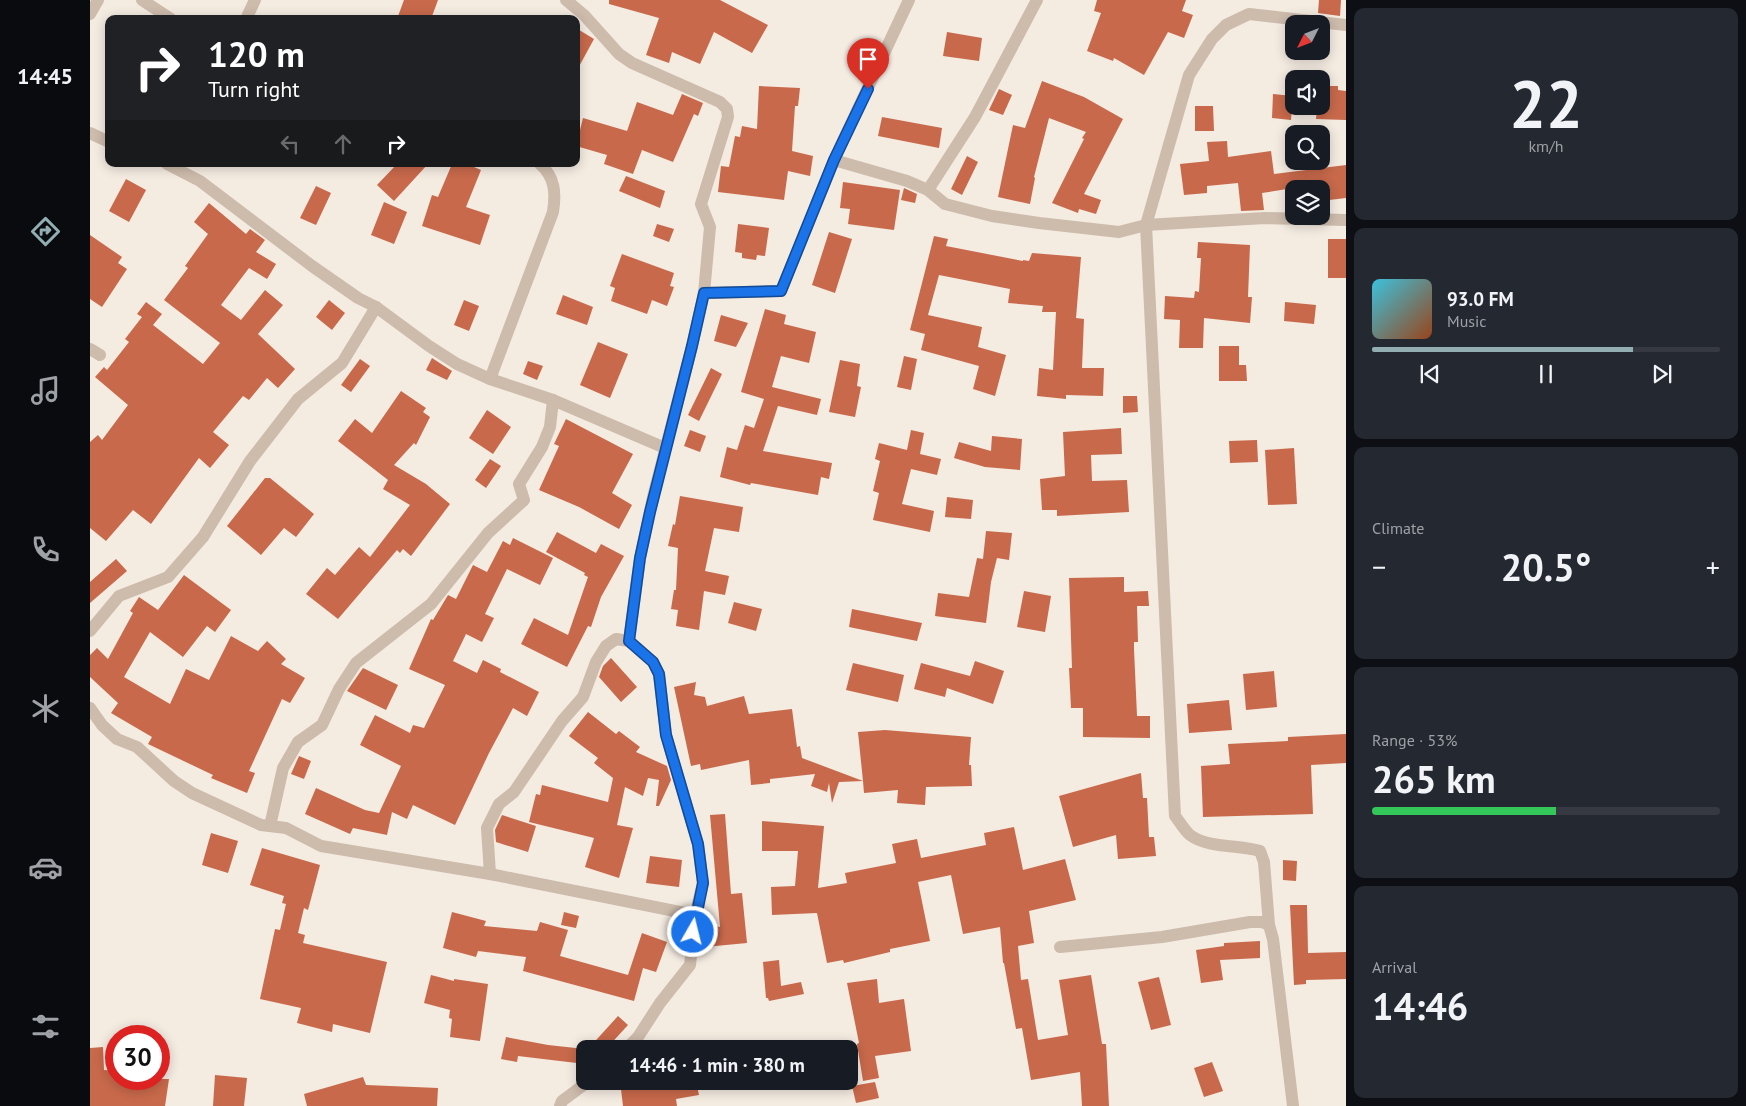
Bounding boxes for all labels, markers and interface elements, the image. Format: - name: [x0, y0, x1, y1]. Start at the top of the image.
- north arrow: [1285, 15, 1330, 60]
- map controls: [1285, 15, 1330, 225]
- text: 120 m: [208, 31, 305, 77]
- icon: right: [125, 35, 190, 100]
- pin: [847, 38, 889, 89]
- icon: arrive: [854, 45, 882, 73]
- text: 22: [1509, 61, 1583, 145]
- text: 14:45: [17, 62, 73, 90]
- button: sound: [1285, 70, 1330, 115]
- text: Turn right: [208, 75, 300, 103]
- button: search: [1285, 125, 1330, 170]
- icon: left: [276, 130, 304, 158]
- icon: ahead: [329, 130, 357, 158]
- icon: right: [382, 130, 410, 158]
- text: km/h: [1528, 136, 1564, 156]
- button: layers: [1285, 180, 1330, 225]
- icon: directions: [28, 214, 63, 249]
- text: 93.0 FM: [1447, 287, 1514, 311]
- text: Music: [1447, 311, 1487, 331]
- icon: previous: [1416, 360, 1444, 388]
- icon: pause: [1532, 360, 1560, 388]
- icon: next: [1648, 360, 1676, 388]
- icon: music: [28, 373, 63, 408]
- text: Climate: [1372, 518, 1424, 538]
- icon: phone: [28, 532, 63, 567]
- text: 20.5°: [1501, 542, 1591, 591]
- text: −: [1372, 548, 1386, 585]
- text: +: [1706, 548, 1720, 585]
- icon: climate: [28, 691, 63, 726]
- text: Range · 53%: [1372, 730, 1457, 750]
- text: 265 km: [1372, 754, 1496, 803]
- icon: car: [28, 850, 63, 885]
- position arrow: [666, 905, 718, 957]
- text: Arrival: [1372, 957, 1417, 977]
- text: 14:46: [1372, 981, 1468, 1030]
- icon: filters: [28, 1009, 63, 1044]
- speed limit sign: 30: [105, 1025, 170, 1090]
- text: 14:46 · 1 min · 380 m: [629, 1053, 805, 1077]

